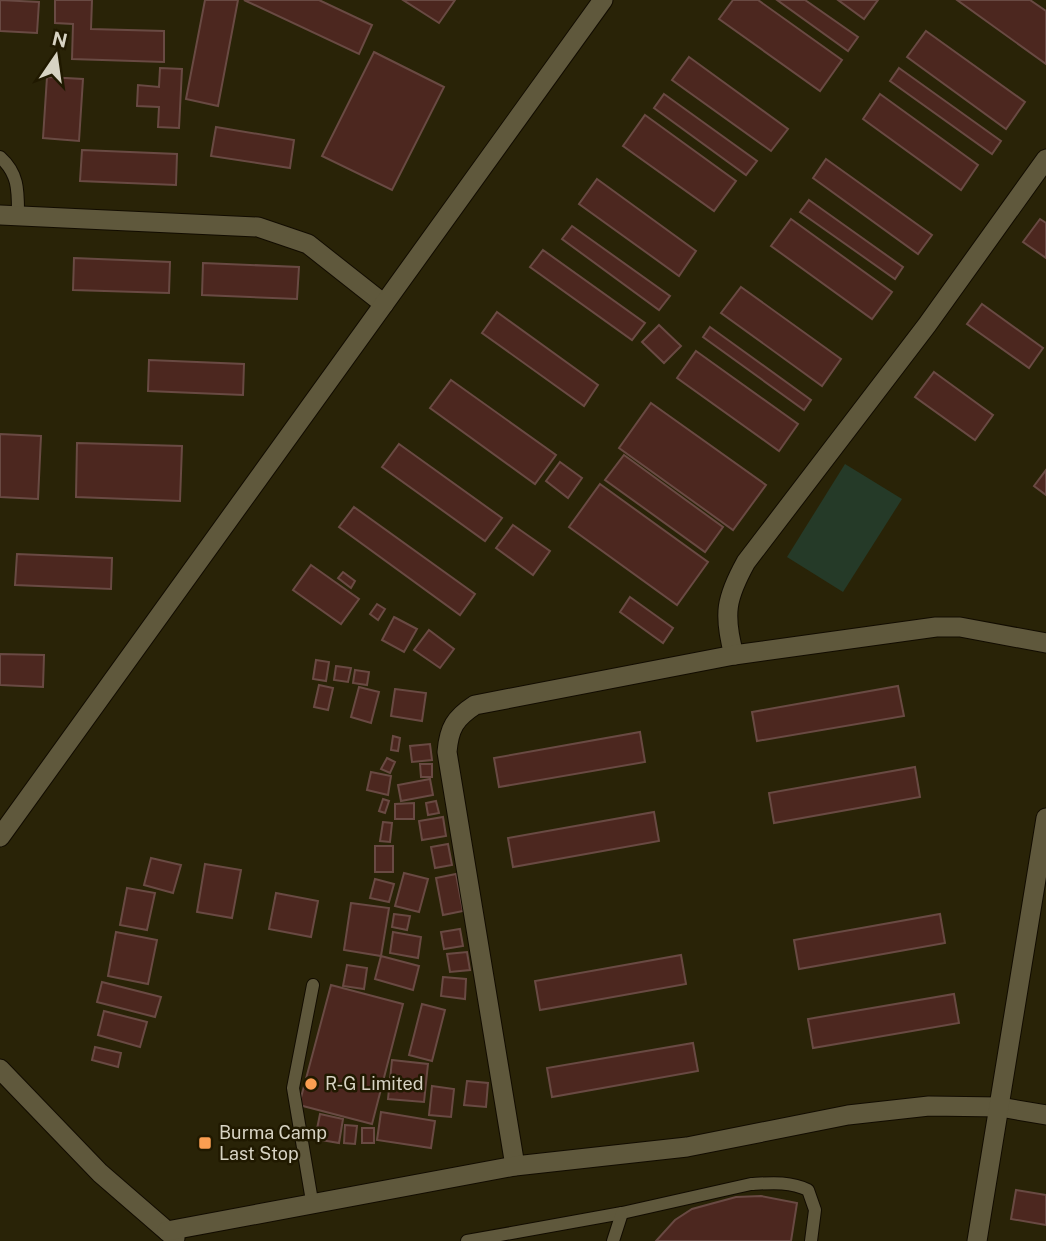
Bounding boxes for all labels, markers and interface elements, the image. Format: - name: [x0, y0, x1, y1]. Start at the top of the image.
- north arrow: [21, 21, 91, 91]
- text: N: [50, 27, 70, 52]
- place label: R-G Limited: [325, 1073, 423, 1094]
- marker: R-G Limited: [303, 1076, 319, 1092]
- place label: Burma Camp Last Stop: [219, 1122, 327, 1164]
- marker: Burma Camp Last Stop: [197, 1135, 213, 1151]

